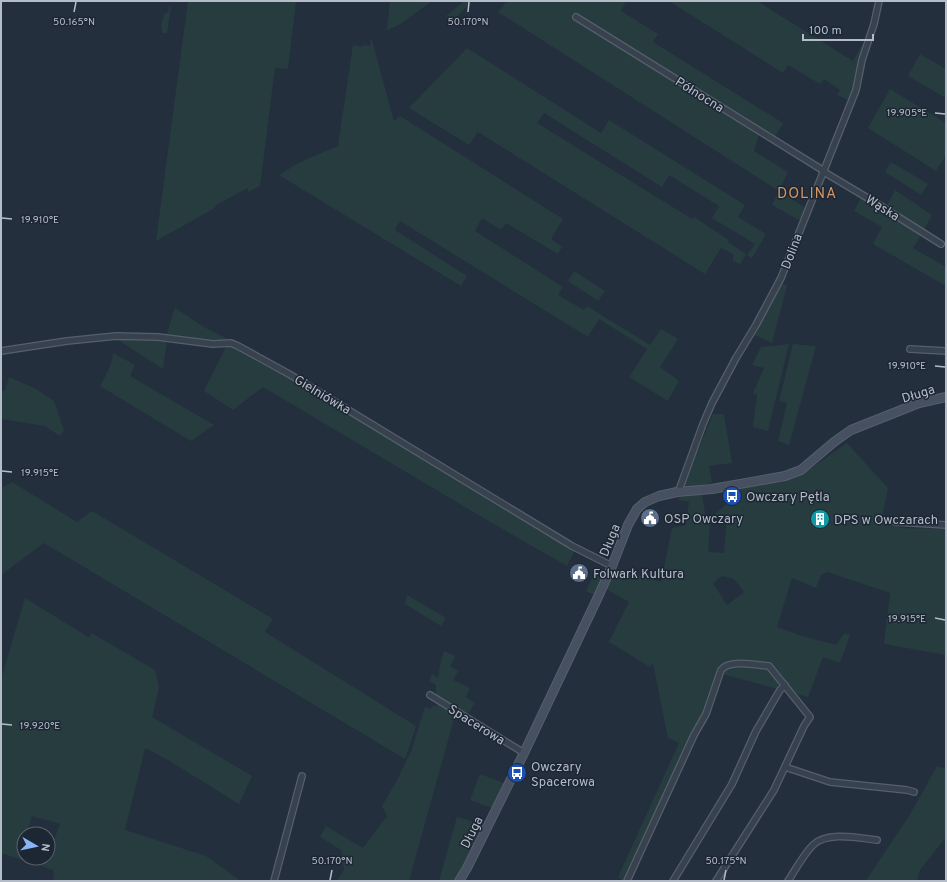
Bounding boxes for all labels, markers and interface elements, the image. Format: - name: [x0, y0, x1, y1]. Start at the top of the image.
- text: 50.165°N: [53, 16, 95, 29]
- text: 50.170°N: [447, 16, 489, 29]
- scale bar: [803, 16, 873, 42]
- text: 100 m: [809, 23, 842, 39]
- street label: Północna: [672, 74, 726, 117]
- text: 19.905°E: [887, 107, 927, 120]
- district label: DOLINA: [777, 185, 837, 204]
- street label: Wąska: [862, 192, 902, 225]
- text: 19.910°E: [21, 214, 59, 227]
- street label: Dolina: [779, 232, 807, 272]
- text: 19.910°E: [888, 360, 926, 373]
- street label: Gielniówka: [291, 373, 353, 419]
- street label: Długa: [900, 382, 937, 408]
- text: 19.915°E: [21, 467, 59, 480]
- bus stop icon: Owczary Pętla: [721, 485, 743, 507]
- place label: Owczary Pętla: [746, 490, 830, 506]
- public building icon: OSP Owczary: [639, 507, 661, 529]
- building icon: DPS w Owczarach: [809, 508, 831, 530]
- place label: OSP Owczary: [664, 512, 743, 528]
- place label: DPS w Owczarach: [834, 513, 938, 529]
- street label: Długa: [597, 522, 625, 559]
- public building icon: Folwark Kultura: [568, 562, 590, 584]
- place label: Folwark Kultura: [593, 567, 684, 583]
- text: 19.915°E: [888, 613, 926, 626]
- street label: Spacerowa: [445, 702, 507, 749]
- text: 19.920°E: [20, 720, 60, 733]
- place label: Owczary Spacerowa: [531, 760, 595, 791]
- bus stop icon: Owczary Spacerowa: [506, 762, 528, 784]
- street label: Długa: [458, 814, 487, 852]
- north arrow: [16, 826, 56, 866]
- text: N: [37, 842, 52, 852]
- text: 50.170°N: [311, 855, 353, 868]
- text: 50.175°N: [705, 855, 747, 868]

